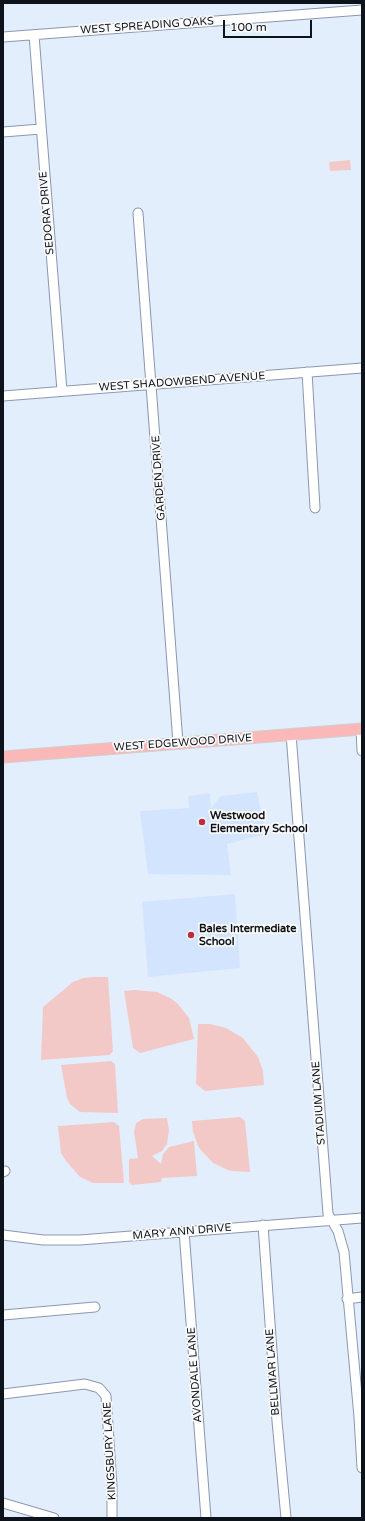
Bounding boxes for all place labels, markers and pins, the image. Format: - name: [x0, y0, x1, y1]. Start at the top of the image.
- place label: Westwood Elementary School: [210, 809, 308, 835]
- marker: Westwood Elementary School: [197, 817, 207, 827]
- place label: Bales Intermediate School: [199, 922, 296, 948]
- marker: Bales Intermediate School: [186, 930, 196, 940]

